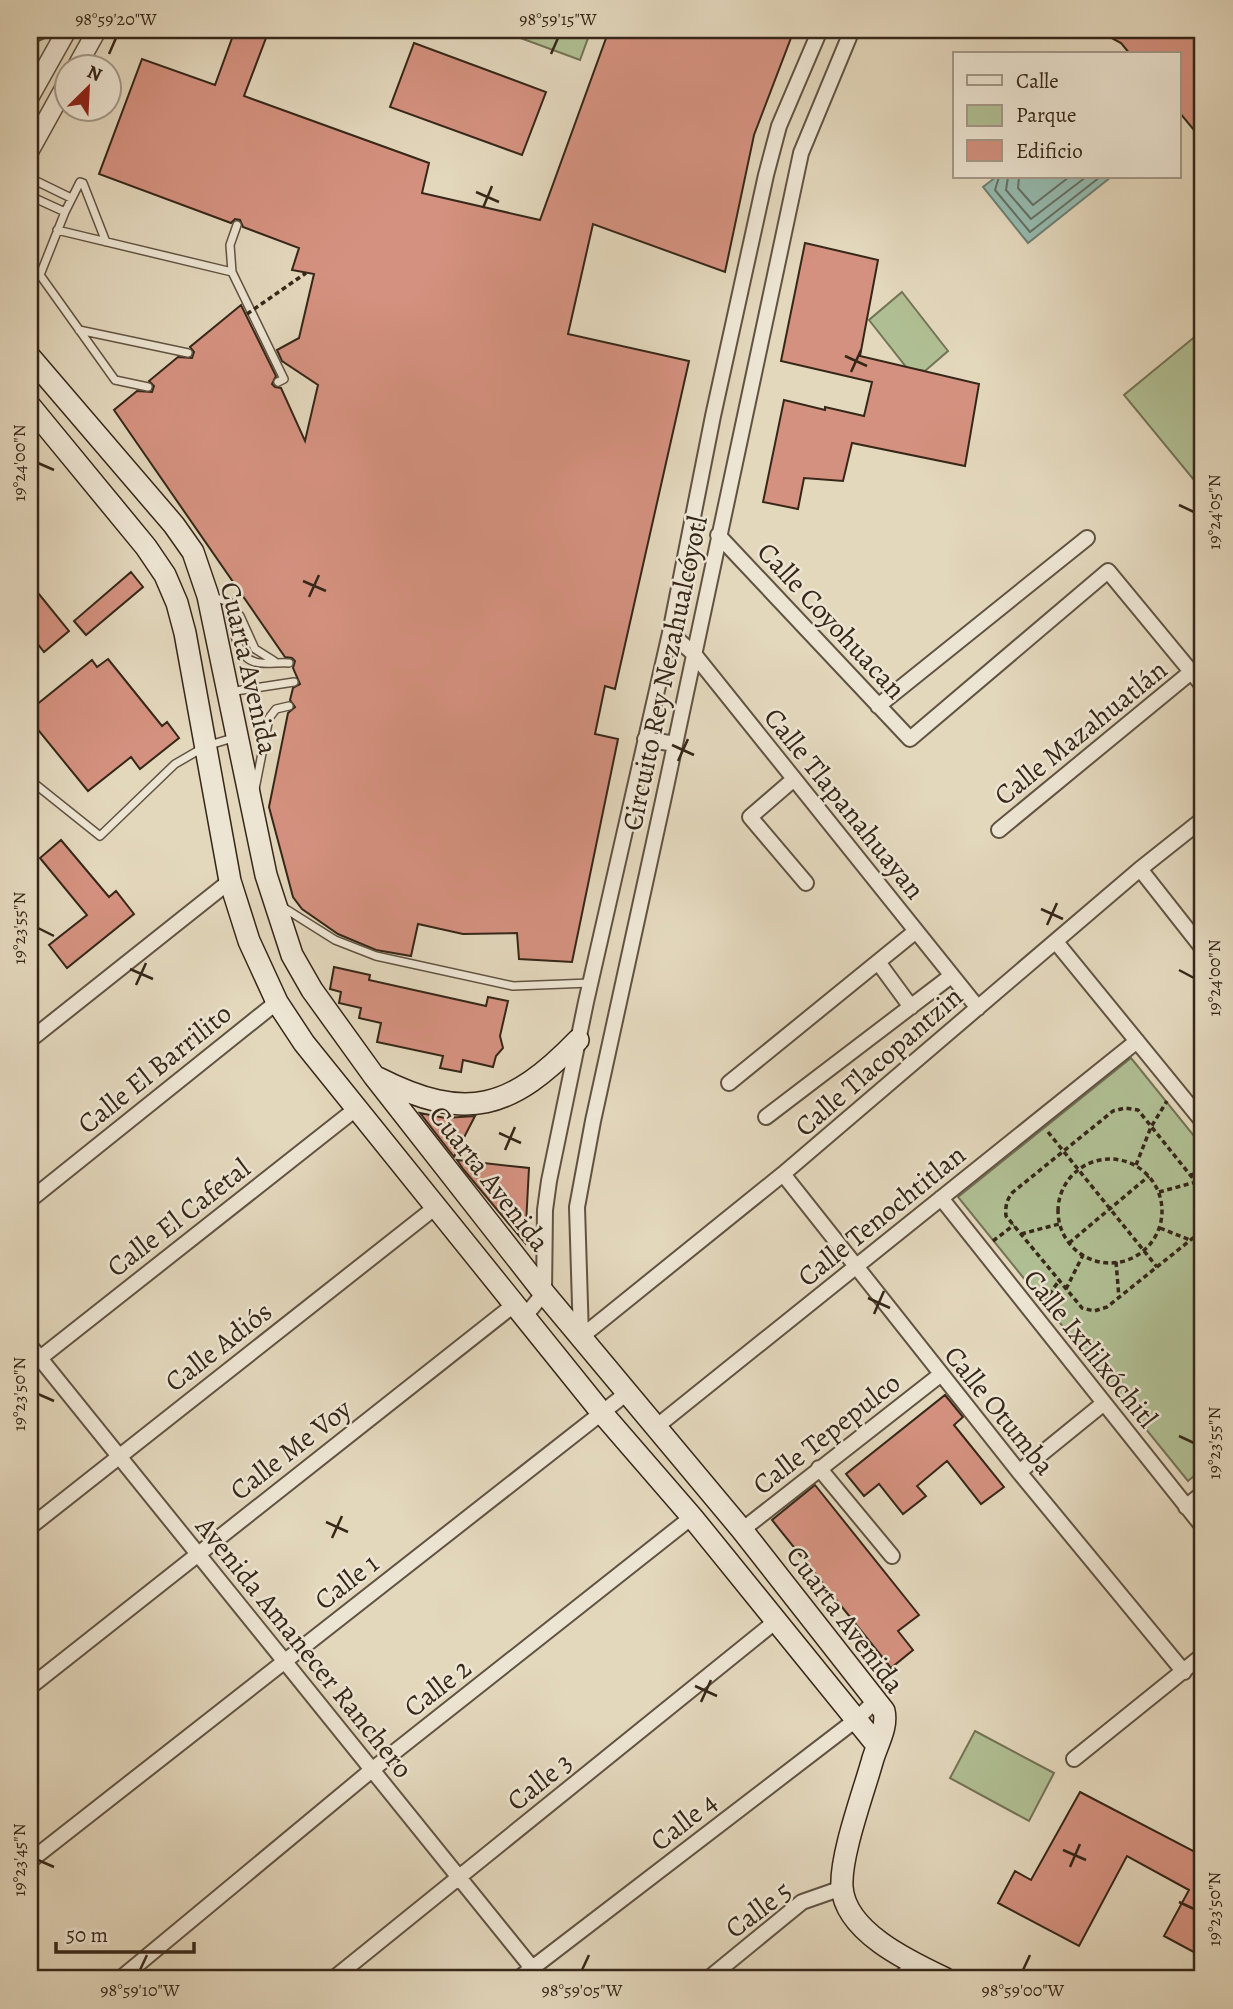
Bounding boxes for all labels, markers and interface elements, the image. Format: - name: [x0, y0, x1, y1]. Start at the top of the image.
- text: 98°59'20"W: [75, 7, 157, 31]
- text: 98°59'15"W: [519, 7, 597, 31]
- north arrow: [52, 52, 122, 122]
- legend: [953, 52, 1180, 178]
- text: N: [83, 59, 106, 88]
- text: Calle: [1016, 67, 1059, 95]
- text: Parque: [1016, 101, 1076, 129]
- text: Edificio: [1016, 137, 1083, 165]
- text: 19°24'00"N: [7, 424, 31, 502]
- text: 19°24'05"N: [1202, 474, 1226, 550]
- street label: Circuito Rey Nezahualcóyotl: [613, 512, 717, 834]
- street label: Calle Coyohuacan: [749, 534, 914, 707]
- street label: Cuarta Avenida: [211, 578, 287, 758]
- street label: Calle Mazahuatlán: [986, 651, 1175, 814]
- street label: Calle Tlapanahuayan: [755, 700, 933, 907]
- text: 19°23'55"N: [7, 892, 31, 964]
- text: 19°24'00"N: [1202, 939, 1226, 1017]
- street label: Calle Tlacopantzin: [787, 978, 971, 1145]
- street label: Calle El Barrilito: [70, 995, 240, 1143]
- street label: Cuarta Avenida: [420, 1098, 558, 1260]
- street label: Calle Tenochtitlan: [790, 1136, 974, 1295]
- street label: Calle El Cafetal: [99, 1150, 258, 1286]
- street label: Calle Ixtlilxóchitl: [1014, 1261, 1166, 1436]
- street label: Calle Adiós: [157, 1293, 280, 1401]
- street label: Calle Otumba: [935, 1338, 1063, 1483]
- text: 19°23'50"N: [7, 1357, 31, 1431]
- street label: Calle Tepepulco: [745, 1364, 908, 1504]
- street label: Calle Me Voy: [222, 1390, 360, 1509]
- text: 19°23'55"N: [1202, 1407, 1226, 1479]
- street label: Avenida Amanecer Ranchero: [186, 1508, 422, 1786]
- street label: Cuarta Avenida: [777, 1538, 913, 1701]
- street label: Calle 1: [307, 1545, 387, 1619]
- street label: Calle 2: [396, 1650, 479, 1726]
- street label: Calle 3: [499, 1744, 580, 1820]
- street label: Calle 4: [642, 1784, 725, 1860]
- text: 19°23'45"N: [7, 1823, 31, 1897]
- street label: Calle 5: [717, 1872, 800, 1947]
- text: 19°23'50"N: [1202, 1872, 1226, 1946]
- scale bar: [56, 1911, 194, 1955]
- text: 50 m: [66, 1921, 108, 1949]
- text: 98°59'10"W: [100, 1978, 180, 2002]
- text: 98°59'05"W: [542, 1978, 623, 2002]
- text: 98°59'00"W: [982, 1978, 1065, 2002]

